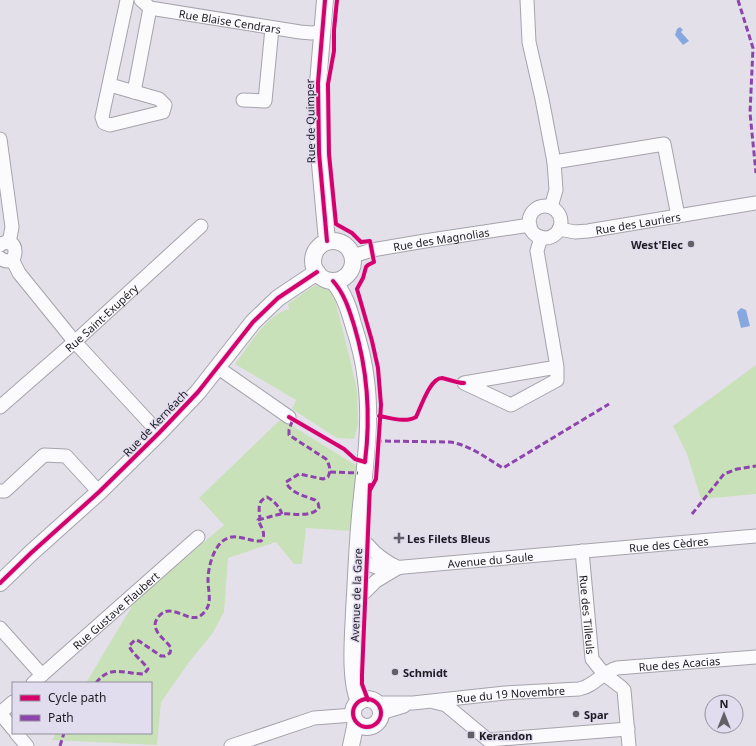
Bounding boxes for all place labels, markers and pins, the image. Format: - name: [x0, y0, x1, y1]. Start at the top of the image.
- place label: West'Elec: [631, 237, 683, 252]
- marker: West'Elec: [686, 239, 696, 249]
- place label: Les Filets Bleus: [407, 531, 491, 546]
- marker: Les Filets Bleus: [394, 533, 404, 543]
- place label: Schmidt: [403, 665, 448, 680]
- marker: Schmidt: [390, 667, 400, 677]
- place label: Spar: [584, 707, 609, 722]
- marker: Spar: [571, 709, 581, 719]
- place label: Kerandon: [479, 728, 532, 743]
- marker: Kerandon: [466, 730, 476, 740]

